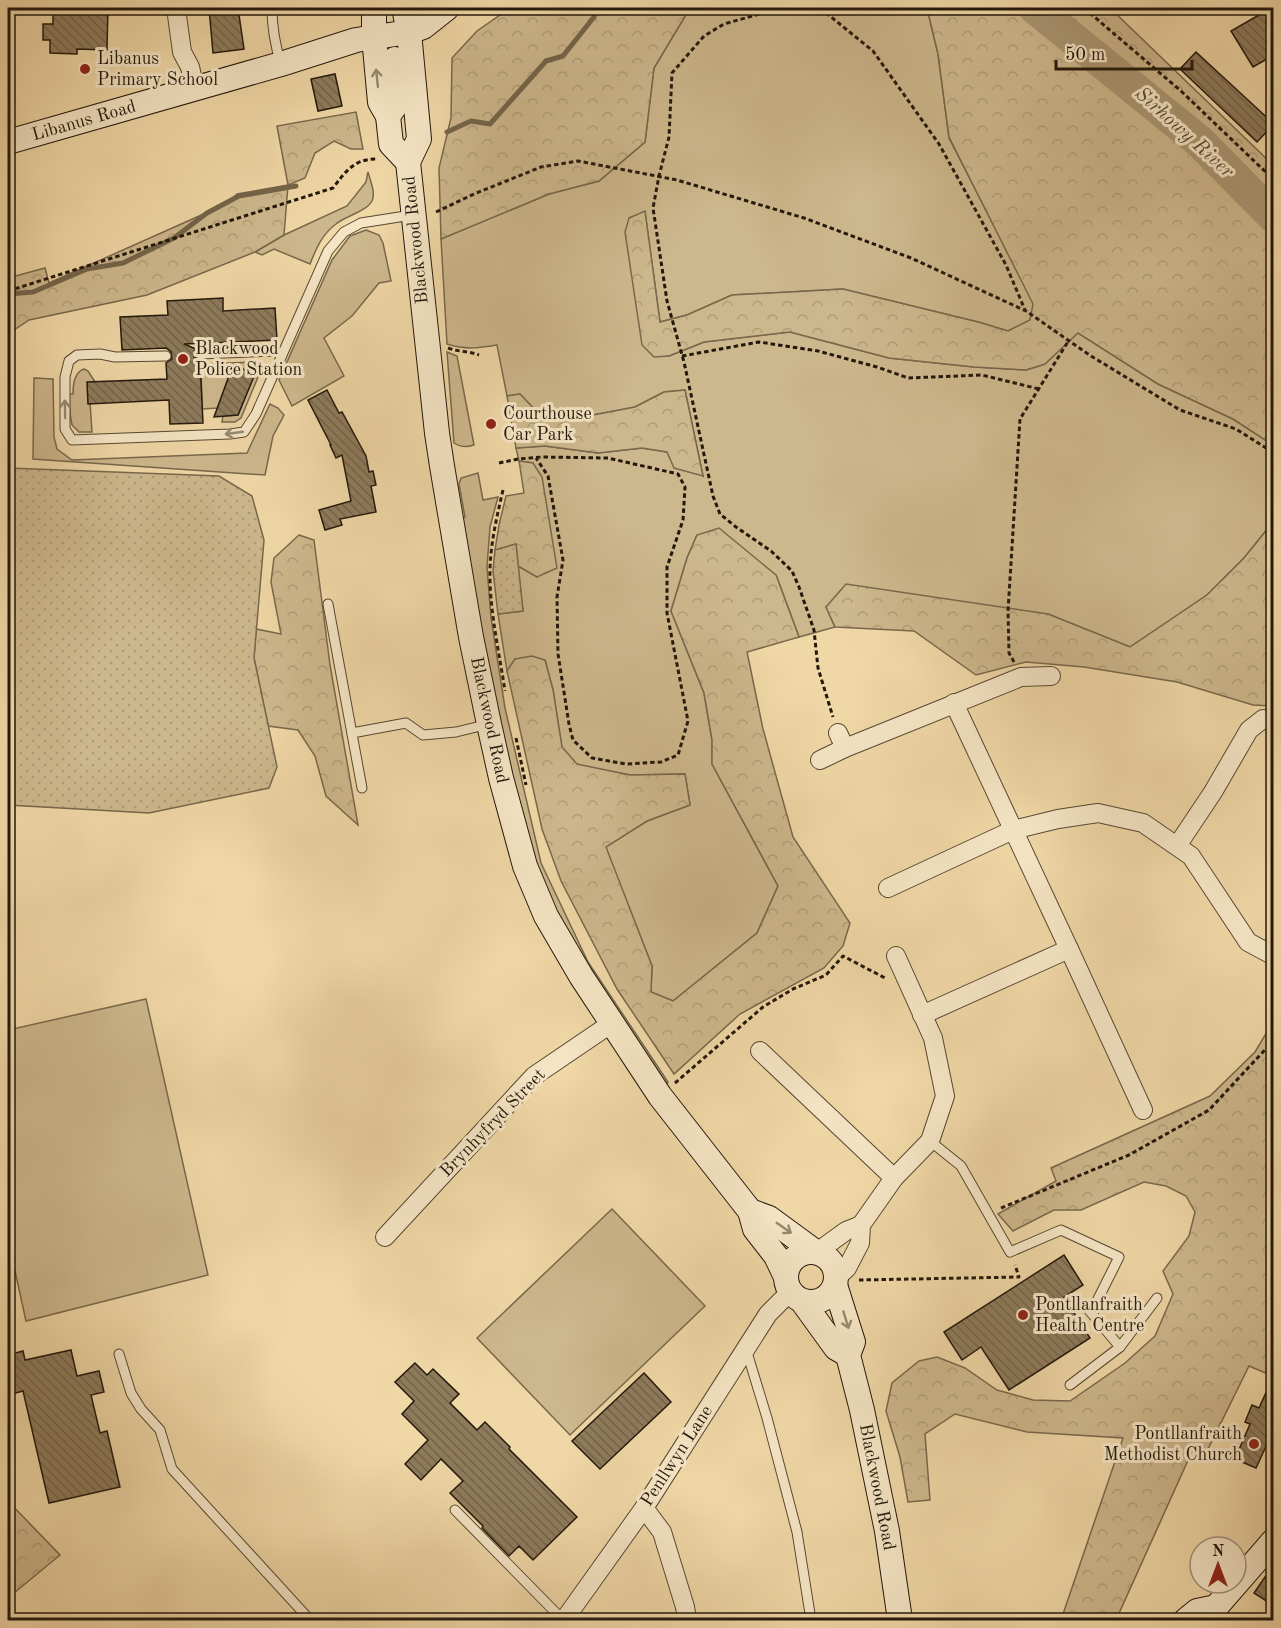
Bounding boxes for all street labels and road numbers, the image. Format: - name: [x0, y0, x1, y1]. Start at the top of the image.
- street label: Libanus Road: [30, 98, 138, 144]
- street label: Blackwood Road: [400, 175, 432, 305]
- street label: Blackwood Road: [467, 655, 511, 785]
- street label: Brynhyfryd Street: [437, 1065, 549, 1181]
- street label: Penllwyn Lane: [638, 1402, 716, 1510]
- street label: Blackwood Road: [856, 1422, 898, 1552]

